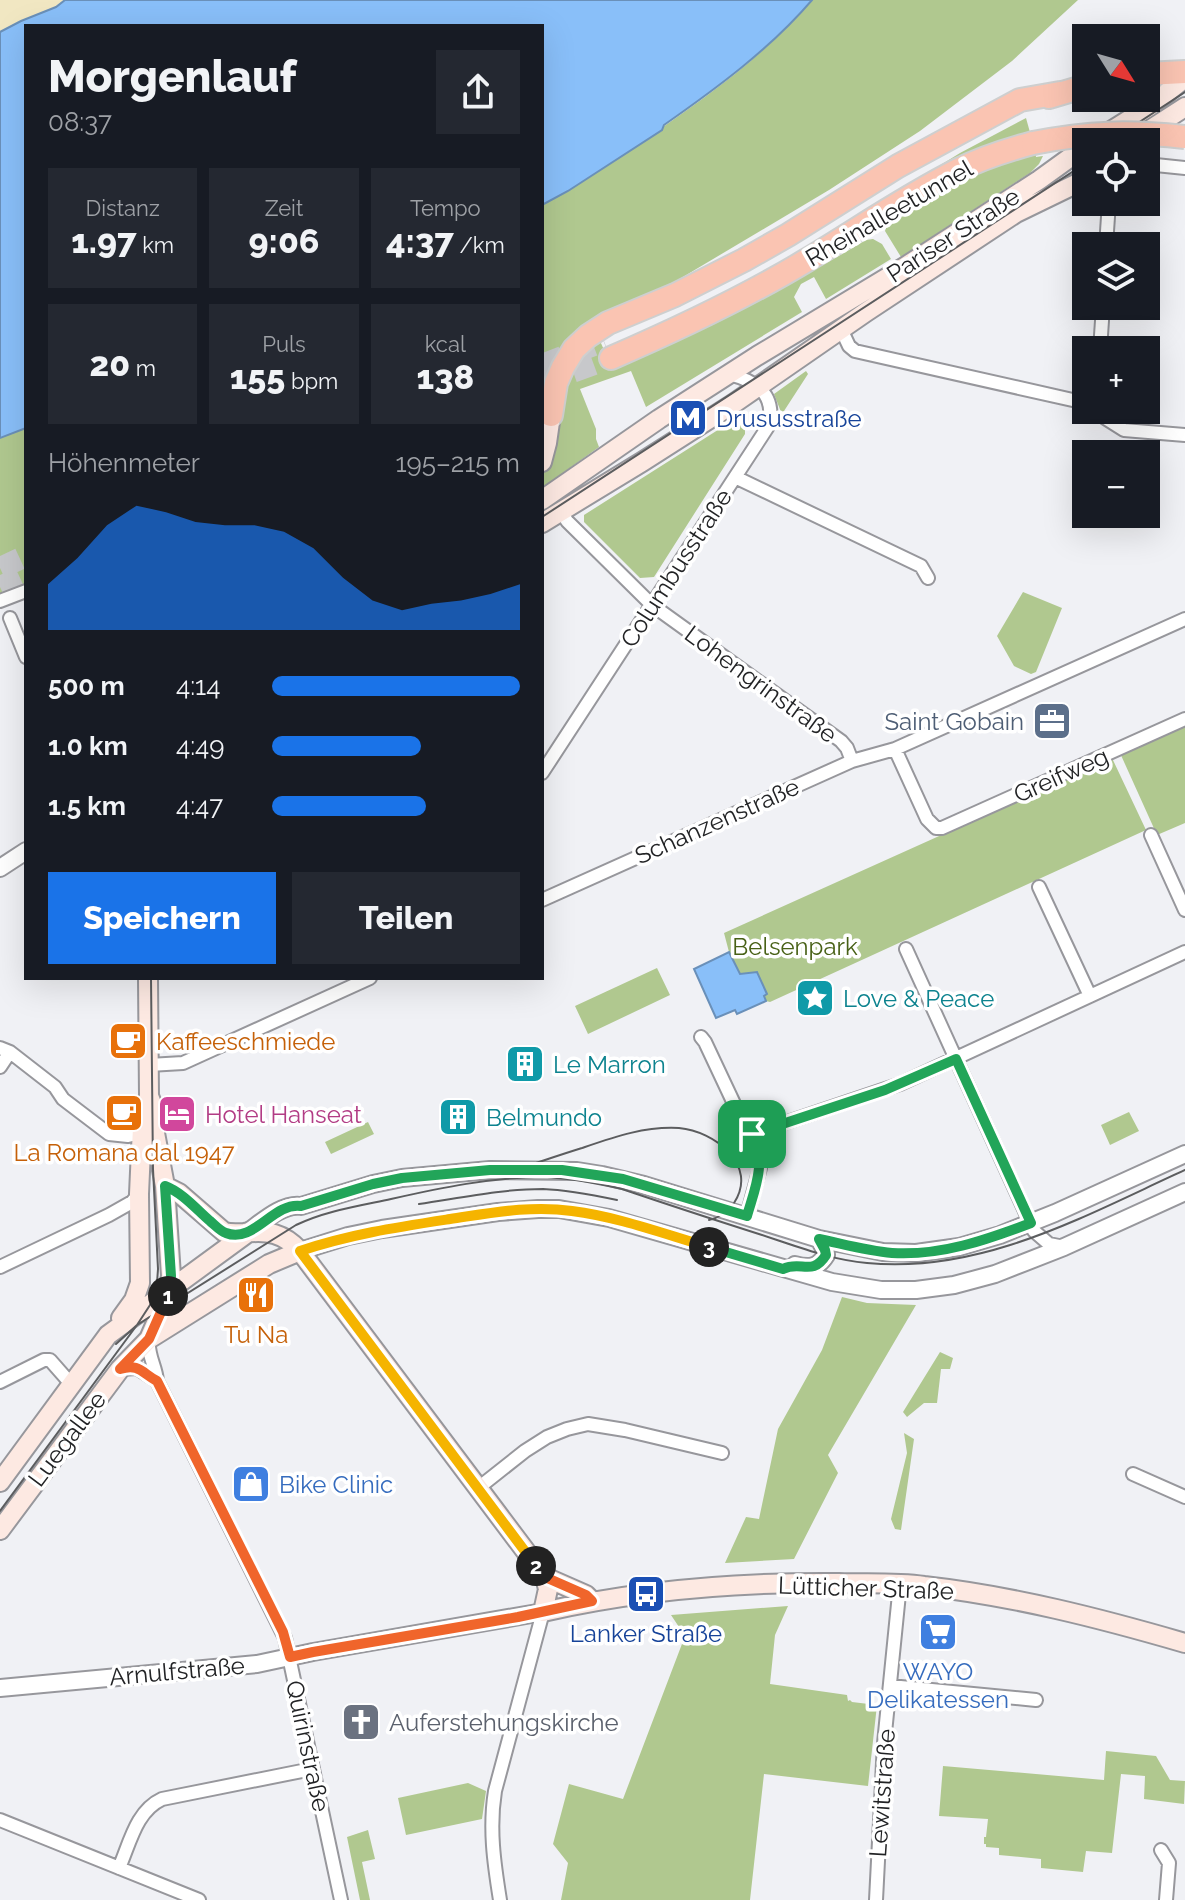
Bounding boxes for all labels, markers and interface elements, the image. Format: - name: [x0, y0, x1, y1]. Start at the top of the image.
- north arrow: [1072, 24, 1160, 112]
- map controls: [1072, 24, 1160, 528]
- button: share: [436, 50, 520, 134]
- text: Morgenlauf: [48, 51, 296, 102]
- text: 08:37: [48, 107, 112, 137]
- button: locate: [1072, 128, 1160, 216]
- street label: Rheinalleetunnel: [800, 153, 978, 273]
- street label: Pariser Straße: [881, 181, 1025, 289]
- text: Distanz: [86, 195, 160, 221]
- text: Zeit: [265, 195, 303, 221]
- text: Tempo: [410, 195, 481, 221]
- text: 1.97: [71, 221, 137, 261]
- text: 9:06: [249, 221, 319, 261]
- text: 4:37: [386, 221, 454, 261]
- text: km: [137, 232, 174, 258]
- text: /km: [454, 232, 505, 258]
- button: layers: [1072, 232, 1160, 320]
- text: Puls: [262, 331, 306, 357]
- text: kcal: [425, 331, 466, 357]
- button: +: [1072, 336, 1160, 424]
- text: 20: [89, 344, 130, 384]
- text: m: [130, 355, 156, 381]
- text: 155: [230, 357, 285, 397]
- text: 138: [417, 357, 474, 397]
- text: bpm: [285, 368, 338, 394]
- metro station icon: Drususstraße: [667, 397, 709, 439]
- place label: Drususstraße: [716, 404, 862, 433]
- button: −: [1072, 440, 1160, 528]
- text: Höhenmeter: [48, 448, 200, 478]
- text: 195–215 m: [395, 448, 520, 478]
- street label: Columbusstraße: [614, 484, 738, 652]
- street label: Lohengrinstraße: [679, 619, 843, 749]
- text: 500 m: [48, 671, 125, 701]
- text: 4:14: [176, 671, 220, 701]
- office icon: Saint Gobain: [1031, 700, 1073, 742]
- place label: Saint Gobain: [885, 707, 1024, 736]
- text: 1.0 km: [48, 731, 128, 761]
- text: 4:49: [176, 731, 225, 761]
- street label: Greifweg: [1009, 741, 1113, 809]
- street label: Schanzenstraße: [630, 772, 804, 870]
- text: 1.5 km: [48, 791, 126, 821]
- text: 4:47: [176, 791, 223, 821]
- button: Speichern: [48, 872, 276, 964]
- button: Teilen: [292, 872, 520, 964]
- park label: Belsenpark: [732, 932, 858, 961]
- place icon: Love & Peace: [794, 977, 836, 1019]
- place label: Love & Peace: [843, 984, 994, 1013]
- cafe icon: Kaffeeschmiede: [107, 1020, 149, 1062]
- place label: Kaffeeschmiede: [156, 1027, 335, 1056]
- building icon: Le Marron: [504, 1043, 546, 1085]
- place label: Le Marron: [553, 1050, 666, 1079]
- cafe icon: La Romana dal 1947: [103, 1092, 145, 1134]
- hotel icon: Hotel Hanseat: [156, 1093, 198, 1135]
- building icon: Belmundo: [437, 1096, 479, 1138]
- place label: Hotel Hanseat: [205, 1100, 362, 1129]
- pin: [718, 1100, 786, 1168]
- place label: Belmundo: [486, 1103, 602, 1132]
- icon: arrive: [730, 1112, 774, 1156]
- place label: La Romana dal 1947: [13, 1138, 235, 1167]
- pin: 3: [689, 1227, 729, 1267]
- text: 3: [703, 1234, 715, 1260]
- restaurant icon: Tu Na: [235, 1274, 277, 1316]
- pin: 1: [148, 1276, 188, 1316]
- text: 1: [163, 1283, 173, 1309]
- place label: Tu Na: [224, 1320, 288, 1349]
- street label: Luegallee: [22, 1386, 112, 1492]
- shop icon: Bike Clinic: [230, 1463, 272, 1505]
- place label: Bike Clinic: [279, 1470, 393, 1499]
- pin: 2: [516, 1546, 556, 1586]
- text: 2: [530, 1553, 542, 1579]
- street label: Lütticher Straße: [778, 1570, 954, 1606]
- bus stop icon: Lanker Straße: [625, 1573, 667, 1615]
- supermarket icon: WAYO Delikatessen: [917, 1611, 959, 1653]
- place label: Lanker Straße: [570, 1619, 722, 1648]
- street label: Arnulfstraße: [108, 1651, 246, 1691]
- place label: WAYO Delikatessen: [867, 1657, 1009, 1714]
- street label: Quirinstraße: [280, 1678, 336, 1814]
- church icon: Auferstehungskirche: [340, 1701, 382, 1743]
- place label: Auferstehungskirche: [389, 1708, 619, 1737]
- street label: Lewitstraße: [863, 1728, 901, 1858]

